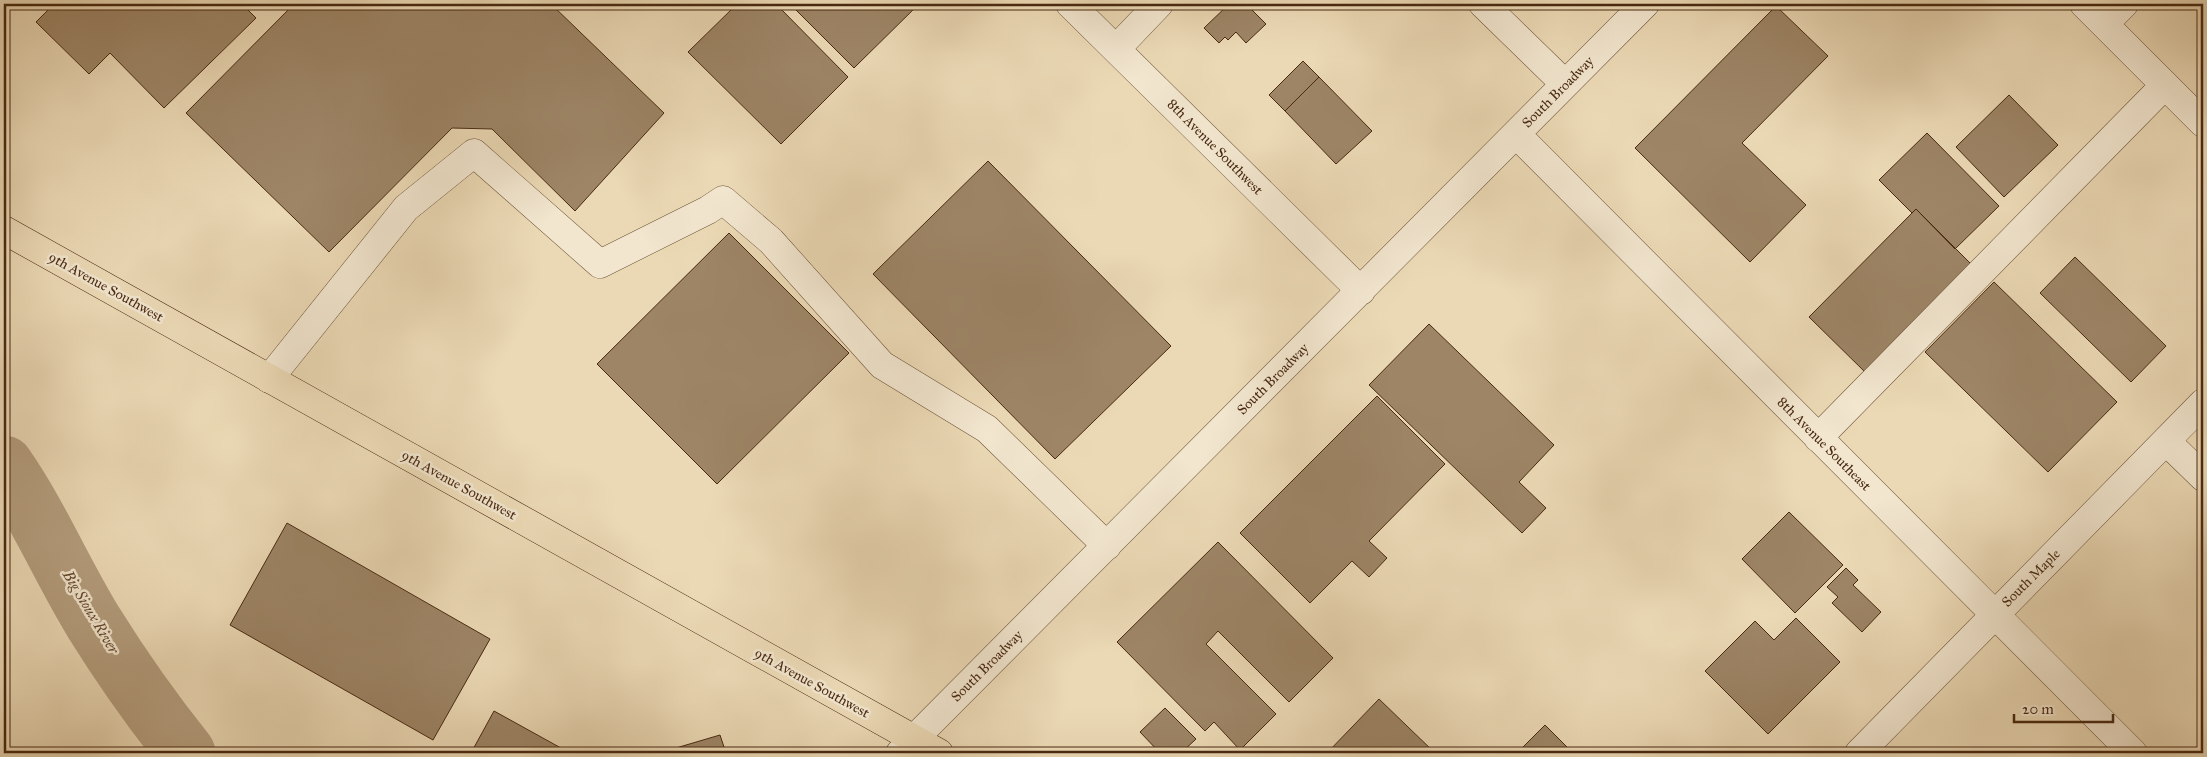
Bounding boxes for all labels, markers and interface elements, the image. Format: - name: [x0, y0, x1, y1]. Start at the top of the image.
- street label: South Broadway: [1519, 52, 1598, 131]
- street label: 8th Avenue Southwest: [1164, 96, 1266, 198]
- street label: 9th Avenue Southwest: [46, 248, 166, 326]
- street label: South Broadway: [1234, 339, 1313, 418]
- street label: 8th Avenue Southeast: [1774, 394, 1874, 494]
- street label: 9th Avenue Southwest: [399, 446, 519, 524]
- street label: South Maple: [1998, 545, 2064, 611]
- water label: Big Sioux River: [59, 566, 123, 658]
- street label: South Broadway: [948, 626, 1027, 705]
- street label: 9th Avenue Southwest: [752, 644, 872, 722]
- scale bar: [2014, 692, 2113, 724]
- text: 20 m: [2022, 700, 2054, 718]

